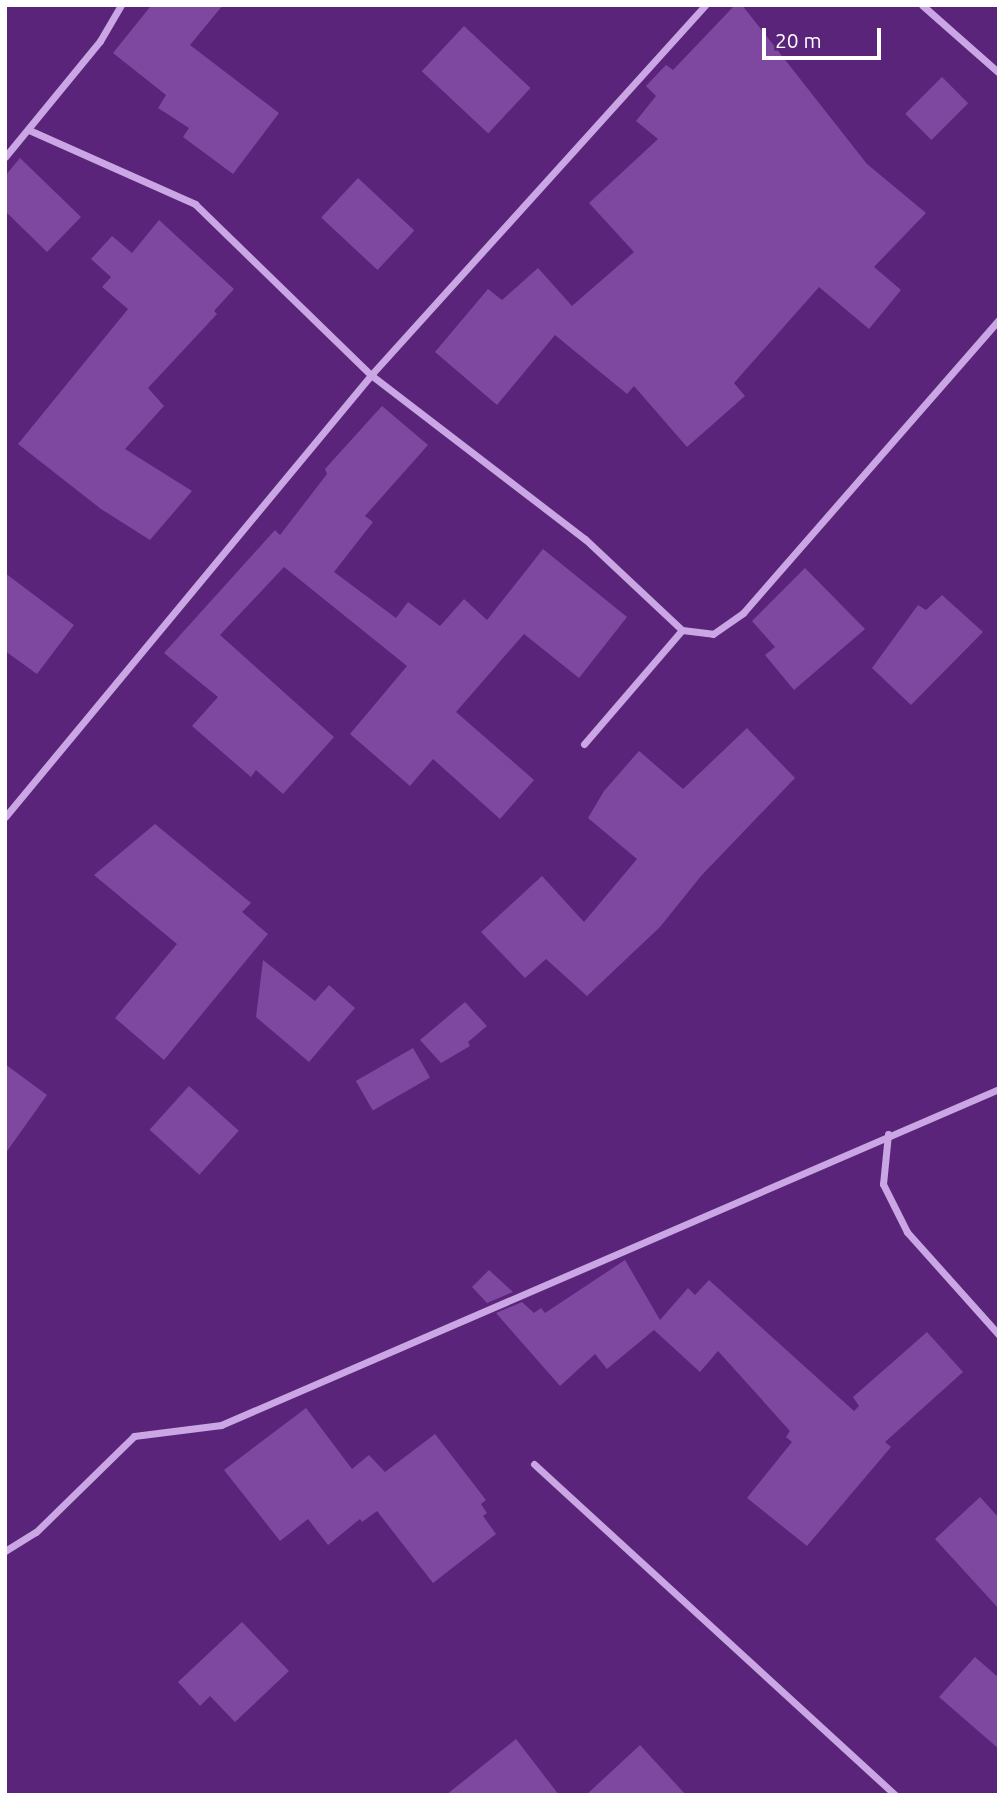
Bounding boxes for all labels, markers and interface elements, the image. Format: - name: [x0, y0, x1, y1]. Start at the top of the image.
- scale bar: [766, 14, 885, 58]
- text: 20 m: [775, 28, 822, 52]

